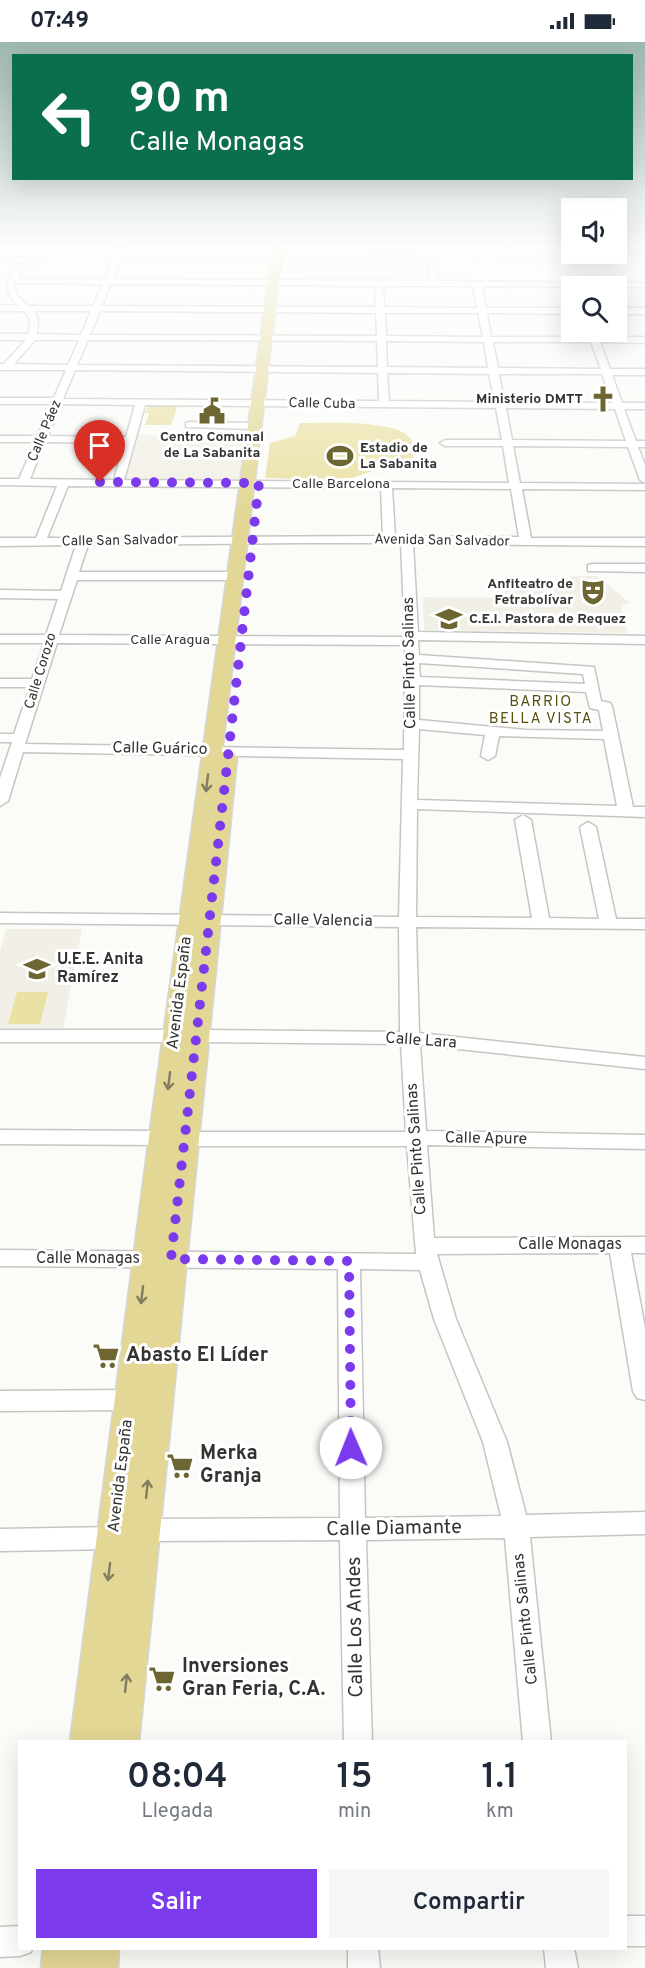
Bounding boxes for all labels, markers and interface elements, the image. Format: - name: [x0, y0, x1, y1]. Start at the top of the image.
- text: 07:49: [30, 8, 89, 35]
- text: 90 m: [129, 74, 230, 127]
- icon: left: [30, 78, 108, 156]
- text: Calle Monagas: [129, 126, 305, 160]
- map controls: [561, 198, 627, 342]
- button: sound: [561, 198, 627, 264]
- button: search: [561, 276, 627, 342]
- church icon: Ministerio DMTT: [588, 384, 618, 414]
- place label: Ministerio DMTT: [476, 391, 583, 408]
- street label: Calle Cuba: [288, 395, 356, 413]
- public building icon: Centro Comunal de La Sabanita: [197, 396, 227, 426]
- street label: Calle Páez: [24, 398, 66, 464]
- pin: [74, 420, 125, 482]
- icon: arrive: [83, 429, 116, 462]
- place label: Centro Comunal de La Sabanita: [160, 429, 264, 462]
- place label: Estadio de La Sabanita: [360, 440, 437, 473]
- sports icon: Estadio de La Sabanita: [325, 441, 355, 471]
- street label: Calle Barcelona: [292, 476, 390, 493]
- street label: Calle San Salvador: [62, 531, 179, 551]
- street label: Avenida San Salvador: [374, 531, 510, 551]
- place label: Anfiteatro de Fetrabolívar: [487, 576, 573, 609]
- theatre icon: Anfiteatro de Fetrabolívar: [578, 577, 608, 607]
- street label: Calle Pinto Salinas: [399, 597, 421, 729]
- school or university icon: C.E.I. Pastora de Requez: [434, 604, 464, 634]
- place label: C.E.I. Pastora de Requez: [469, 611, 626, 628]
- street label: Calle Corozo: [21, 631, 61, 711]
- street label: Calle Aragua: [130, 632, 210, 649]
- district label: BARRIO BELLA VISTA: [489, 693, 593, 729]
- street label: Calle Guárico: [112, 738, 208, 760]
- one-way arrow: [202, 773, 213, 792]
- street label: Calle Valencia: [273, 910, 373, 932]
- street label: Avenida España: [163, 936, 197, 1050]
- place label: U.E.E. Anita Ramírez: [57, 950, 143, 988]
- school or university icon: U.E.E. Anita Ramírez: [22, 954, 52, 984]
- street label: Calle Lara: [385, 1029, 457, 1053]
- one-way arrow: [163, 1070, 174, 1090]
- street label: Calle Pinto Salinas: [402, 1082, 432, 1216]
- street label: Calle Apure: [445, 1128, 527, 1150]
- street label: Calle Monagas: [518, 1235, 622, 1255]
- street label: Calle Monagas: [36, 1249, 140, 1269]
- one-way arrow: [137, 1284, 148, 1304]
- supermarket icon: Abasto El Líder: [91, 1341, 121, 1371]
- place label: Abasto El Líder: [126, 1343, 269, 1369]
- position arrow: [319, 1416, 383, 1480]
- street label: Avenida España: [104, 1419, 138, 1533]
- place label: Merka Granja: [200, 1441, 262, 1490]
- supermarket icon: Merka Granja: [165, 1451, 195, 1481]
- one-way arrow: [142, 1480, 153, 1500]
- street label: Calle Diamante: [326, 1515, 462, 1543]
- street label: Calle Pinto Salinas: [509, 1552, 543, 1686]
- street label: Calle Los Andes: [342, 1556, 370, 1698]
- one-way arrow: [104, 1561, 115, 1581]
- place label: Inversiones Gran Feria, C.A.: [182, 1654, 325, 1703]
- supermarket icon: Inversiones Gran Feria, C.A.: [147, 1664, 177, 1694]
- one-way arrow: [121, 1674, 132, 1694]
- text: 08:04: [127, 1755, 228, 1801]
- text: 15: [336, 1755, 373, 1801]
- text: 1.1: [481, 1755, 518, 1801]
- text: Llegada: [141, 1799, 213, 1825]
- text: min: [338, 1799, 371, 1825]
- text: km: [486, 1799, 514, 1825]
- button: Salir: [36, 1869, 317, 1938]
- button: Compartir: [329, 1869, 609, 1938]

